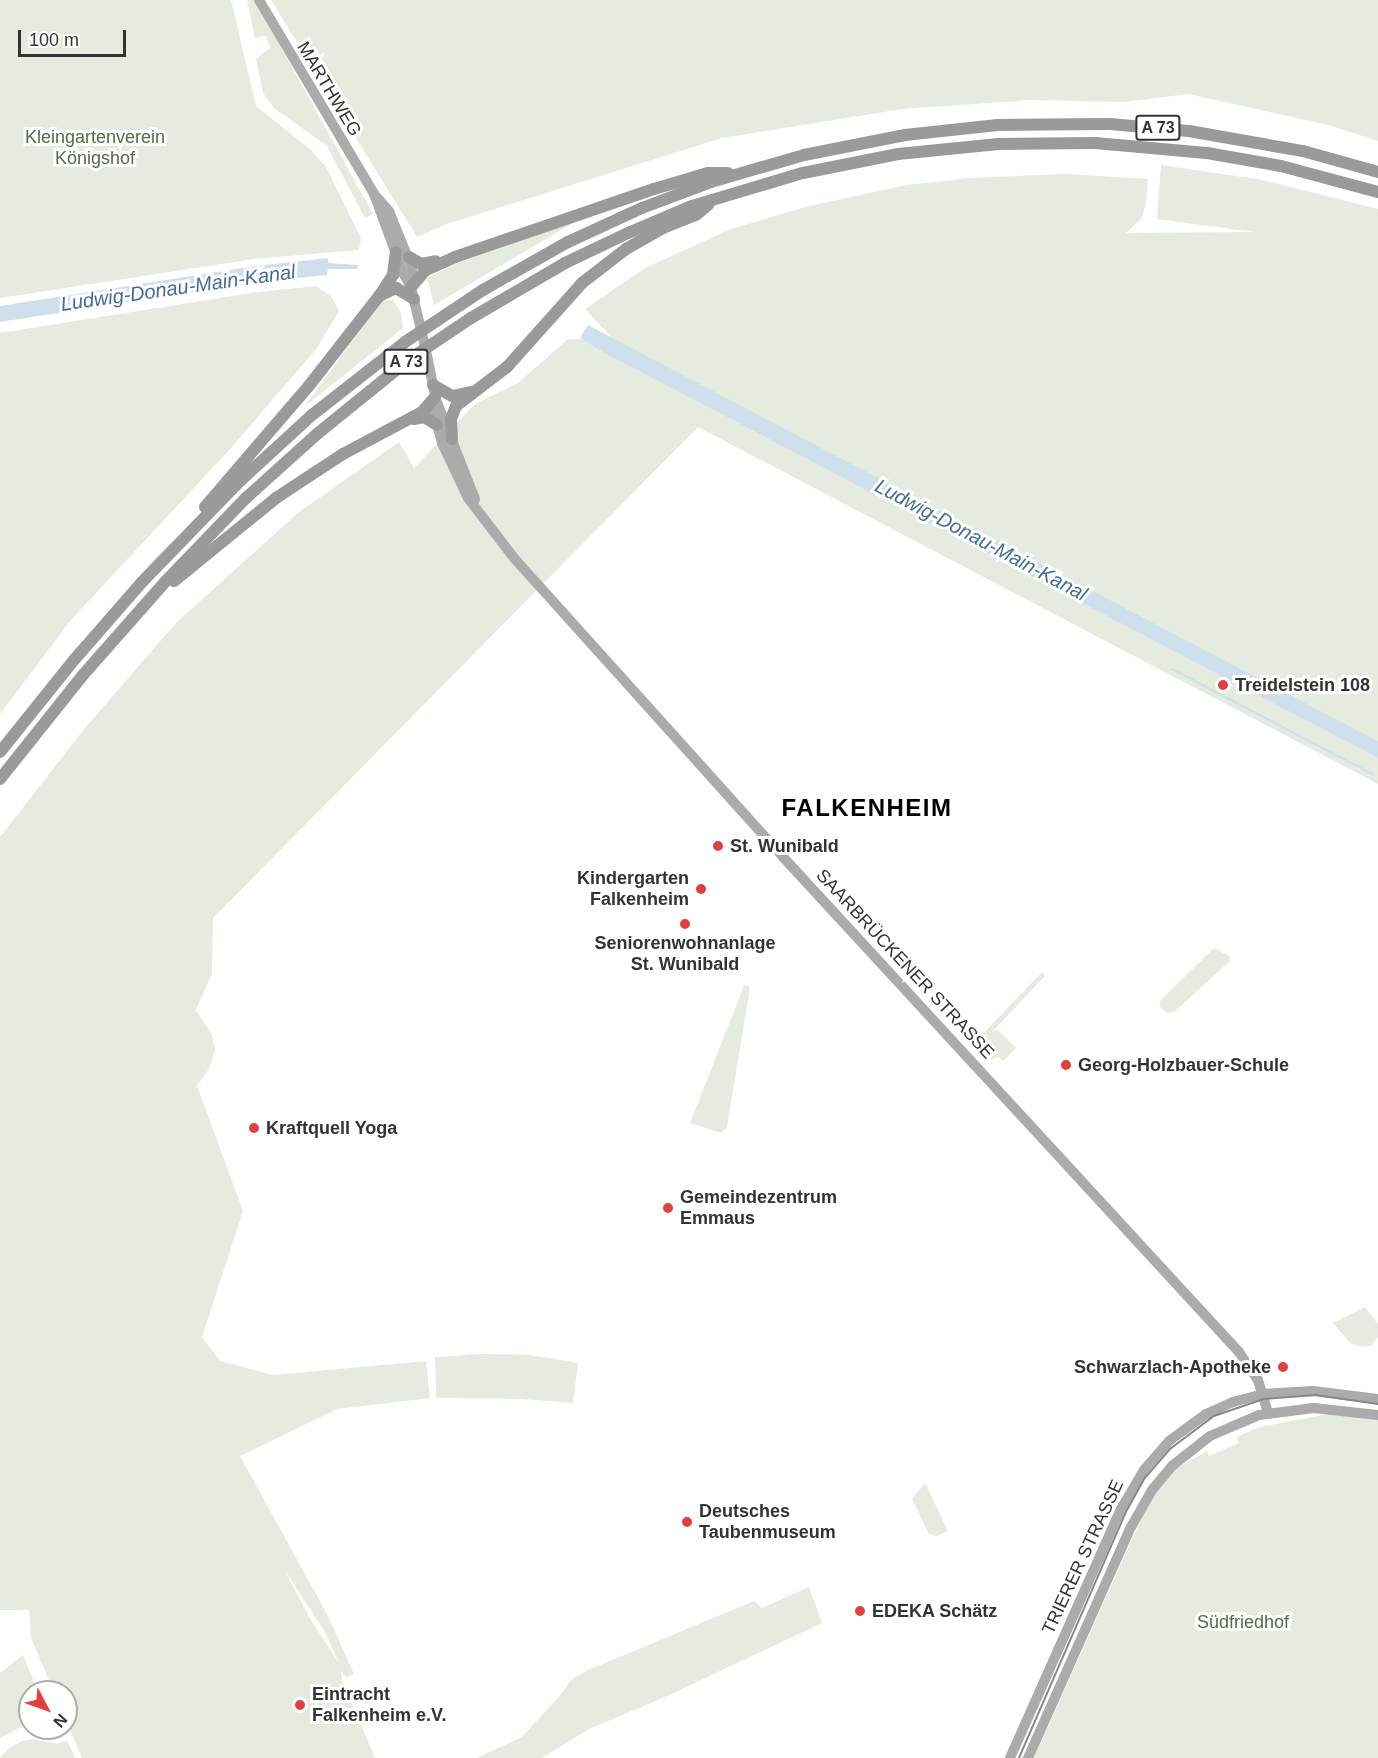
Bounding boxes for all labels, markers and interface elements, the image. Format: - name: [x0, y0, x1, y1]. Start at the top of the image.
- scale bar: [21, 18, 129, 56]
- text: 100 m: [29, 30, 79, 50]
- street label: MARTHWEG: [292, 38, 366, 140]
- road number: A 73: [1134, 115, 1182, 141]
- park label: Kleingartenverein Königshof: [25, 127, 165, 170]
- water label: Ludwig-Donau-Main-Kanal: [59, 260, 297, 316]
- road number: A 73: [382, 349, 430, 375]
- water label: Ludwig-Donau-Main-Kanal: [871, 474, 1091, 606]
- place label: Treidelstein 108: [1235, 674, 1370, 696]
- marker: Treidelstein 108: [1216, 678, 1230, 692]
- district label: FALKENHEIM: [782, 794, 952, 822]
- place label: St. Wunibald: [730, 835, 839, 857]
- marker: St. Wunibald: [711, 839, 725, 853]
- street label: SAARBRÜCKENER STRASSE: [811, 865, 999, 1063]
- place label: Kindergarten Falkenheim: [577, 868, 689, 910]
- marker: Kindergarten Falkenheim: [694, 882, 708, 896]
- marker: Seniorenwohnanlage St. Wunibald: [678, 917, 692, 931]
- place label: Seniorenwohnanlage St. Wunibald: [594, 933, 776, 976]
- place label: Georg-Holzbauer-Schule: [1078, 1054, 1289, 1076]
- marker: Georg-Holzbauer-Schule: [1059, 1058, 1073, 1072]
- place label: Kraftquell Yoga: [266, 1117, 398, 1139]
- marker: Kraftquell Yoga: [247, 1121, 261, 1135]
- place label: Gemeindezentrum Emmaus: [680, 1187, 837, 1230]
- marker: Gemeindezentrum Emmaus: [661, 1201, 675, 1215]
- place label: Schwarzlach-Apotheke: [1074, 1356, 1271, 1378]
- marker: Schwarzlach-Apotheke: [1276, 1360, 1290, 1374]
- street label: TRIERER STRASSE: [1038, 1476, 1128, 1638]
- place label: Deutsches Taubenmuseum: [699, 1501, 836, 1544]
- marker: Deutsches Taubenmuseum: [680, 1515, 694, 1529]
- place label: EDEKA Schätz: [872, 1600, 998, 1622]
- marker: EDEKA Schätz: [853, 1604, 867, 1618]
- park label: Südfriedhof: [1197, 1611, 1289, 1633]
- north arrow: [18, 1680, 78, 1740]
- place label: Eintracht Falkenheim e.V.: [312, 1684, 446, 1726]
- marker: Eintracht Falkenheim e.V.: [293, 1698, 307, 1712]
- text: N: [50, 1711, 71, 1731]

